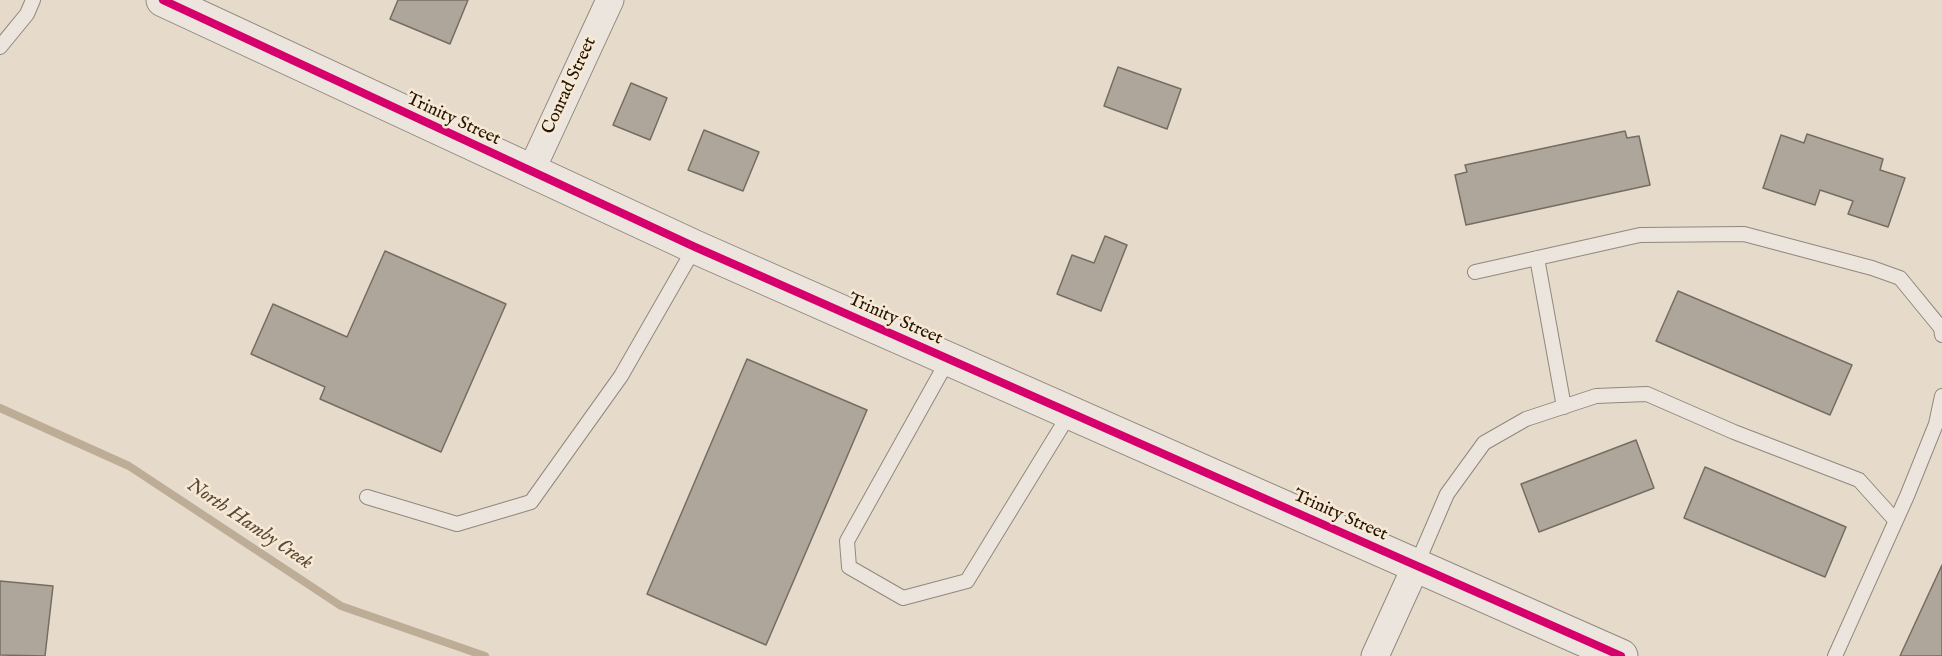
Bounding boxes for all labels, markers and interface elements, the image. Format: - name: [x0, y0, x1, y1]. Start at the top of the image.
- street label: Conrad Street: [538, 34, 602, 138]
- street label: Trinity Street: [403, 89, 503, 151]
- street label: Trinity Street: [844, 290, 946, 350]
- water label: North Hamby Creek: [182, 474, 316, 576]
- street label: Trinity Street: [1289, 486, 1391, 546]

